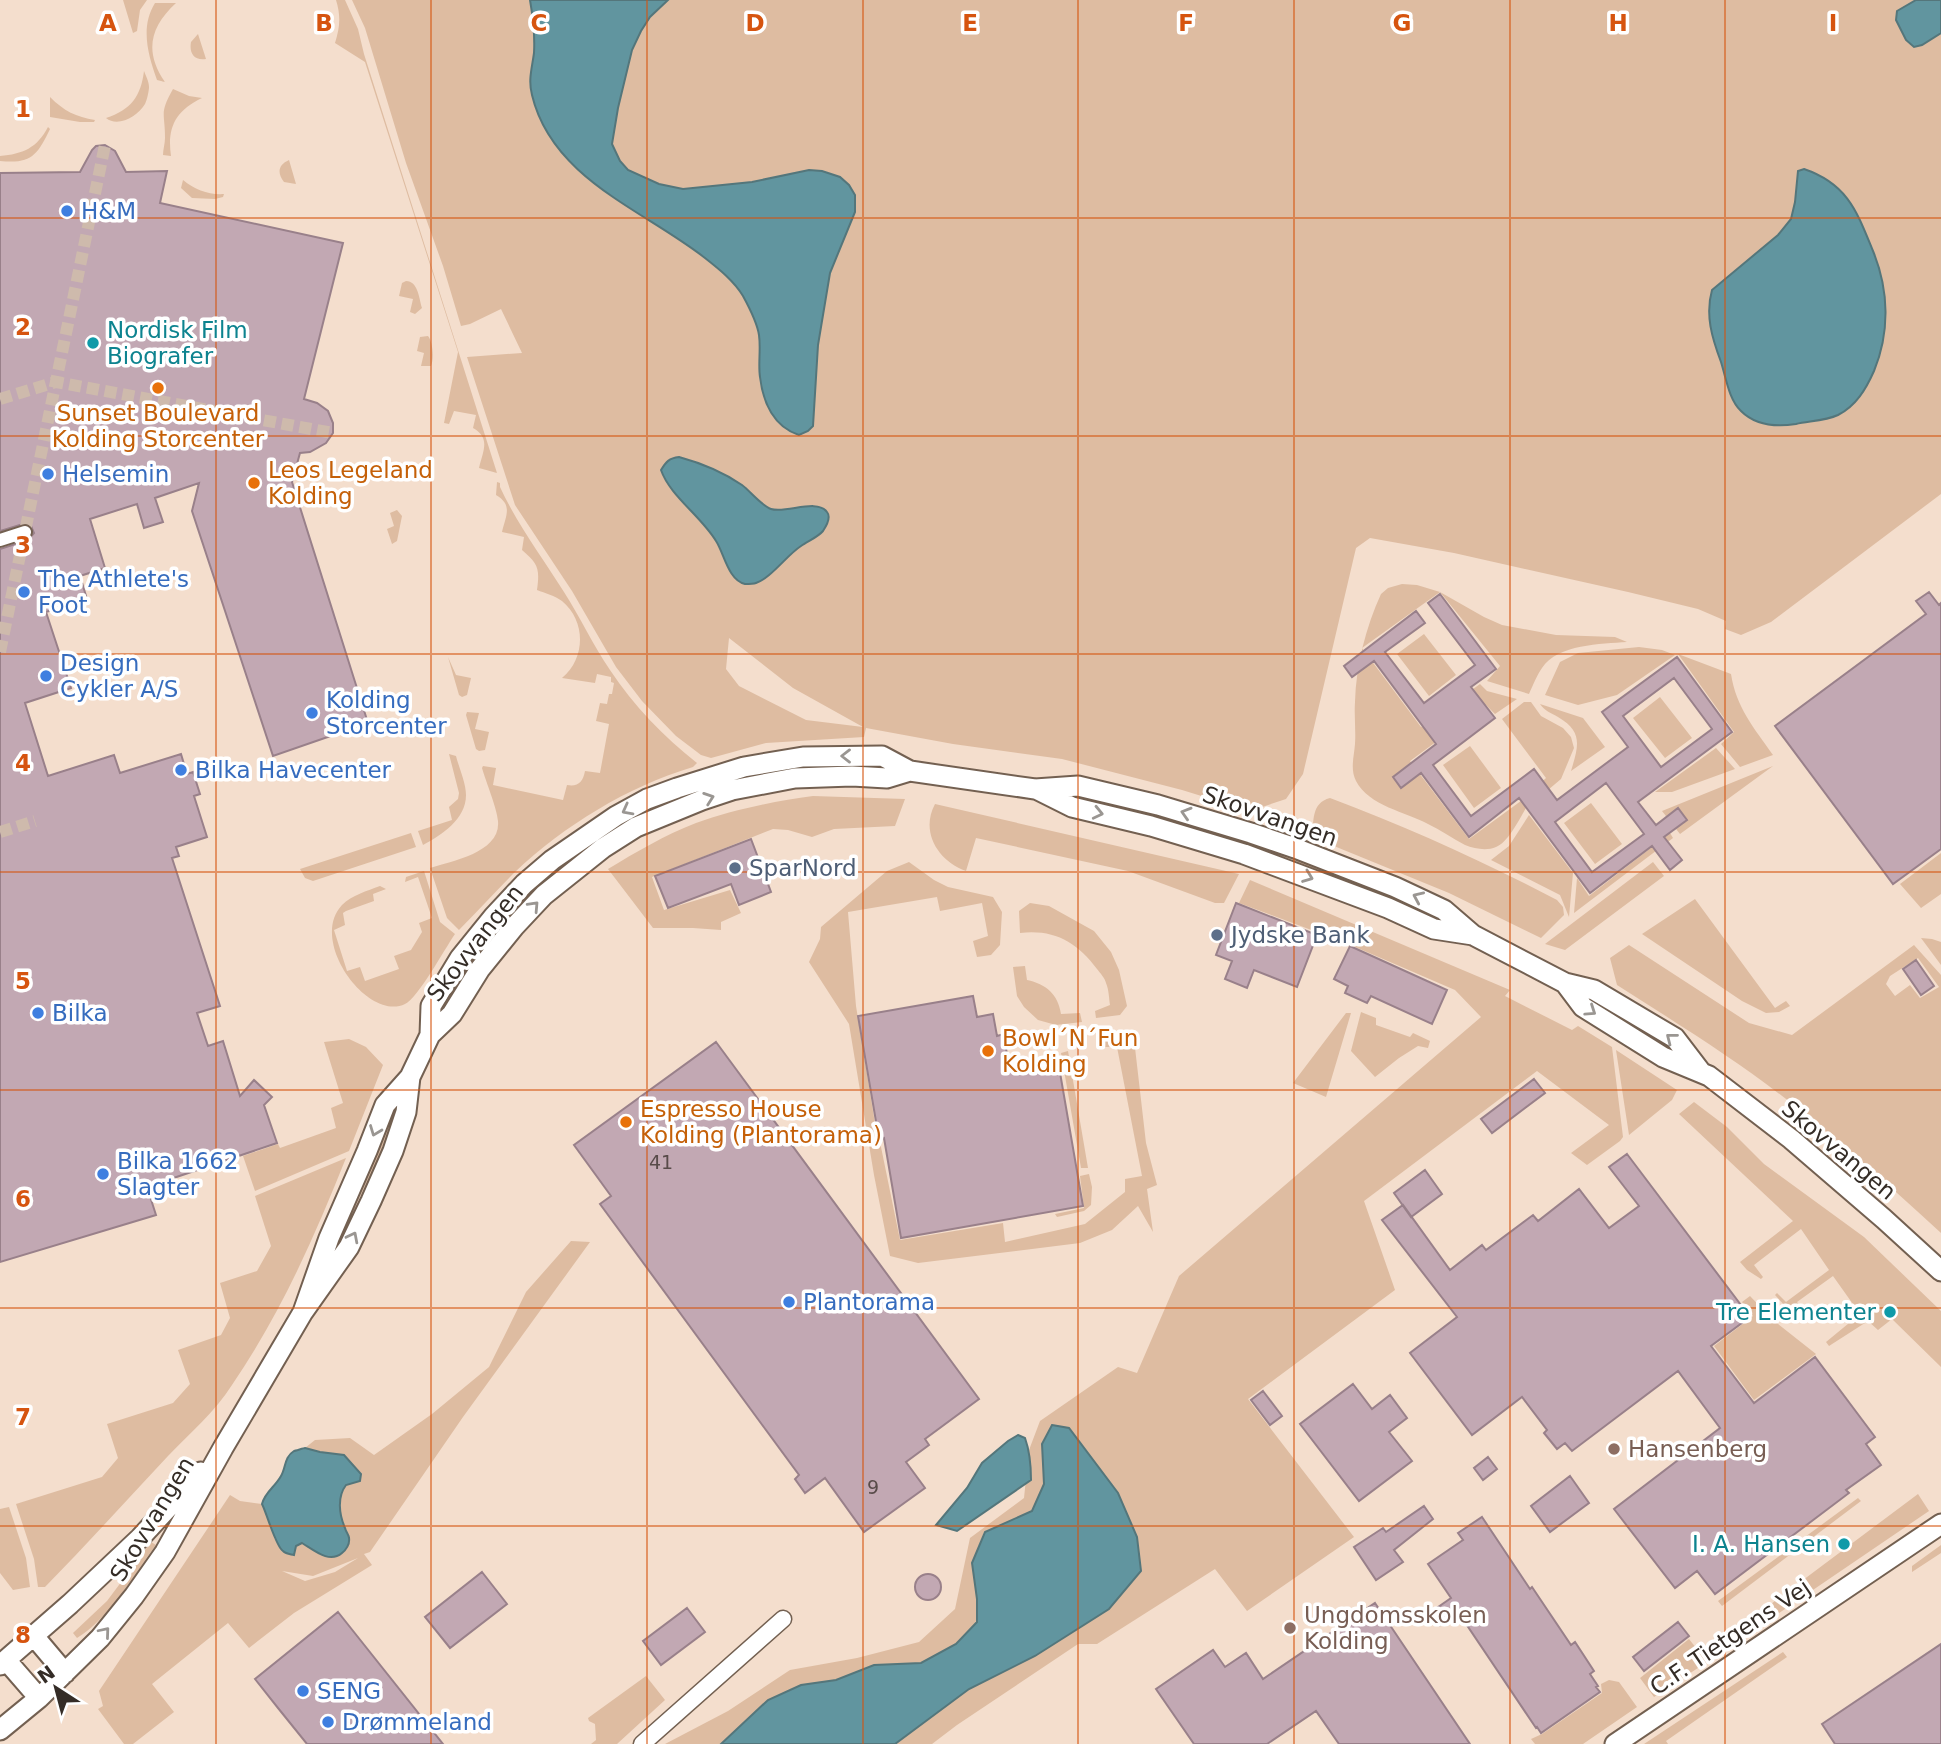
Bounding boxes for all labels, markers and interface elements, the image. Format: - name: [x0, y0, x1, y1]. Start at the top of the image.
- text: A: [99, 10, 117, 36]
- text: B: [315, 10, 333, 36]
- text: C: [531, 10, 547, 36]
- text: D: [745, 10, 765, 36]
- text: E: [962, 10, 978, 36]
- text: F: [1178, 10, 1194, 36]
- text: G: [1393, 10, 1411, 36]
- text: H: [1608, 10, 1628, 36]
- text: I: [1829, 10, 1837, 36]
- text: 1: [15, 96, 31, 122]
- place label: H&M: [81, 198, 136, 224]
- marker: H&M: [59, 203, 75, 219]
- text: 2: [15, 314, 31, 340]
- place label: Nordisk Film Biografer: [107, 317, 248, 369]
- marker: Nordisk Film Biografer: [85, 335, 101, 351]
- marker: Sunset Boulevard Kolding Storcenter: [150, 380, 166, 396]
- place label: Sunset Boulevard Kolding Storcenter: [52, 400, 265, 452]
- place label: Leos Legeland Kolding: [268, 457, 433, 509]
- place label: Helsemin: [62, 461, 169, 487]
- marker: Helsemin: [40, 466, 56, 482]
- marker: Leos Legeland Kolding: [246, 475, 262, 491]
- text: 3: [15, 532, 31, 558]
- place label: The Athlete's Foot: [37, 566, 189, 618]
- marker: The Athlete's Foot: [16, 584, 32, 600]
- place label: Design Cykler A/S: [60, 650, 178, 702]
- marker: Design Cykler A/S: [38, 668, 54, 684]
- place label: Kolding Storcenter: [326, 687, 447, 739]
- marker: Kolding Storcenter: [304, 705, 320, 721]
- one-way arrow: [840, 748, 851, 764]
- text: 4: [15, 750, 31, 776]
- place label: Bilka Havecenter: [195, 757, 392, 783]
- marker: Bilka Havecenter: [173, 762, 189, 778]
- street label: Skovvangen: [1199, 781, 1341, 851]
- one-way arrow: [702, 792, 714, 806]
- one-way arrow: [622, 802, 634, 815]
- one-way arrow: [1092, 805, 1104, 819]
- one-way arrow: [1180, 807, 1192, 822]
- place label: SparNord: [749, 855, 857, 881]
- marker: SparNord: [727, 860, 743, 876]
- one-way arrow: [1302, 869, 1314, 883]
- street label: Skovvangen: [422, 880, 528, 1006]
- one-way arrow: [1412, 892, 1425, 906]
- one-way arrow: [525, 901, 538, 914]
- place label: Jydske Bank: [1229, 922, 1370, 948]
- marker: Jydske Bank: [1209, 927, 1225, 943]
- text: 5: [15, 968, 31, 994]
- place label: Bilka: [52, 1000, 108, 1026]
- one-way arrow: [1583, 1003, 1596, 1015]
- marker: Bilka: [30, 1005, 46, 1021]
- place label: Bowl´N´Fun Kolding: [1002, 1025, 1138, 1077]
- one-way arrow: [1667, 1033, 1679, 1046]
- marker: Bowl´N´Fun Kolding: [980, 1043, 996, 1059]
- street label: Skovvangen: [1777, 1095, 1901, 1205]
- place label: Espresso House Kolding (Plantorama): [640, 1096, 882, 1148]
- marker: Espresso House Kolding (Plantorama): [618, 1114, 634, 1130]
- one-way arrow: [369, 1124, 383, 1136]
- place label: Bilka 1662 Slagter: [117, 1148, 238, 1200]
- house number: 41: [649, 1151, 673, 1173]
- marker: Bilka 1662 Slagter: [95, 1166, 111, 1182]
- text: 6: [15, 1186, 31, 1212]
- one-way arrow: [345, 1232, 359, 1244]
- place label: Plantorama: [803, 1289, 935, 1315]
- marker: Plantorama: [781, 1294, 797, 1310]
- place label: Tre Elementer: [1715, 1299, 1877, 1325]
- marker: Tre Elementer: [1882, 1304, 1898, 1320]
- text: 7: [15, 1404, 31, 1430]
- place label: Hansenberg: [1628, 1436, 1767, 1462]
- marker: Hansenberg: [1606, 1441, 1622, 1457]
- street label: Skovvangen: [105, 1452, 199, 1586]
- house number: 9: [867, 1476, 879, 1498]
- place label: I. A. Hansen: [1692, 1531, 1830, 1557]
- marker: I. A. Hansen: [1836, 1536, 1852, 1552]
- street label: C.F. Tietgens Vej: [1645, 1574, 1815, 1700]
- place label: Ungdomsskolen Kolding: [1304, 1602, 1487, 1654]
- marker: Ungdomsskolen Kolding: [1282, 1620, 1298, 1636]
- text: 8: [15, 1622, 31, 1648]
- one-way arrow: [97, 1628, 109, 1641]
- north arrow: [21, 1653, 91, 1723]
- text: N: [33, 1661, 59, 1688]
- place label: SENG: [317, 1678, 381, 1704]
- marker: SENG: [295, 1683, 311, 1699]
- place label: Drømmeland: [342, 1709, 492, 1735]
- marker: Drømmeland: [320, 1714, 336, 1730]

